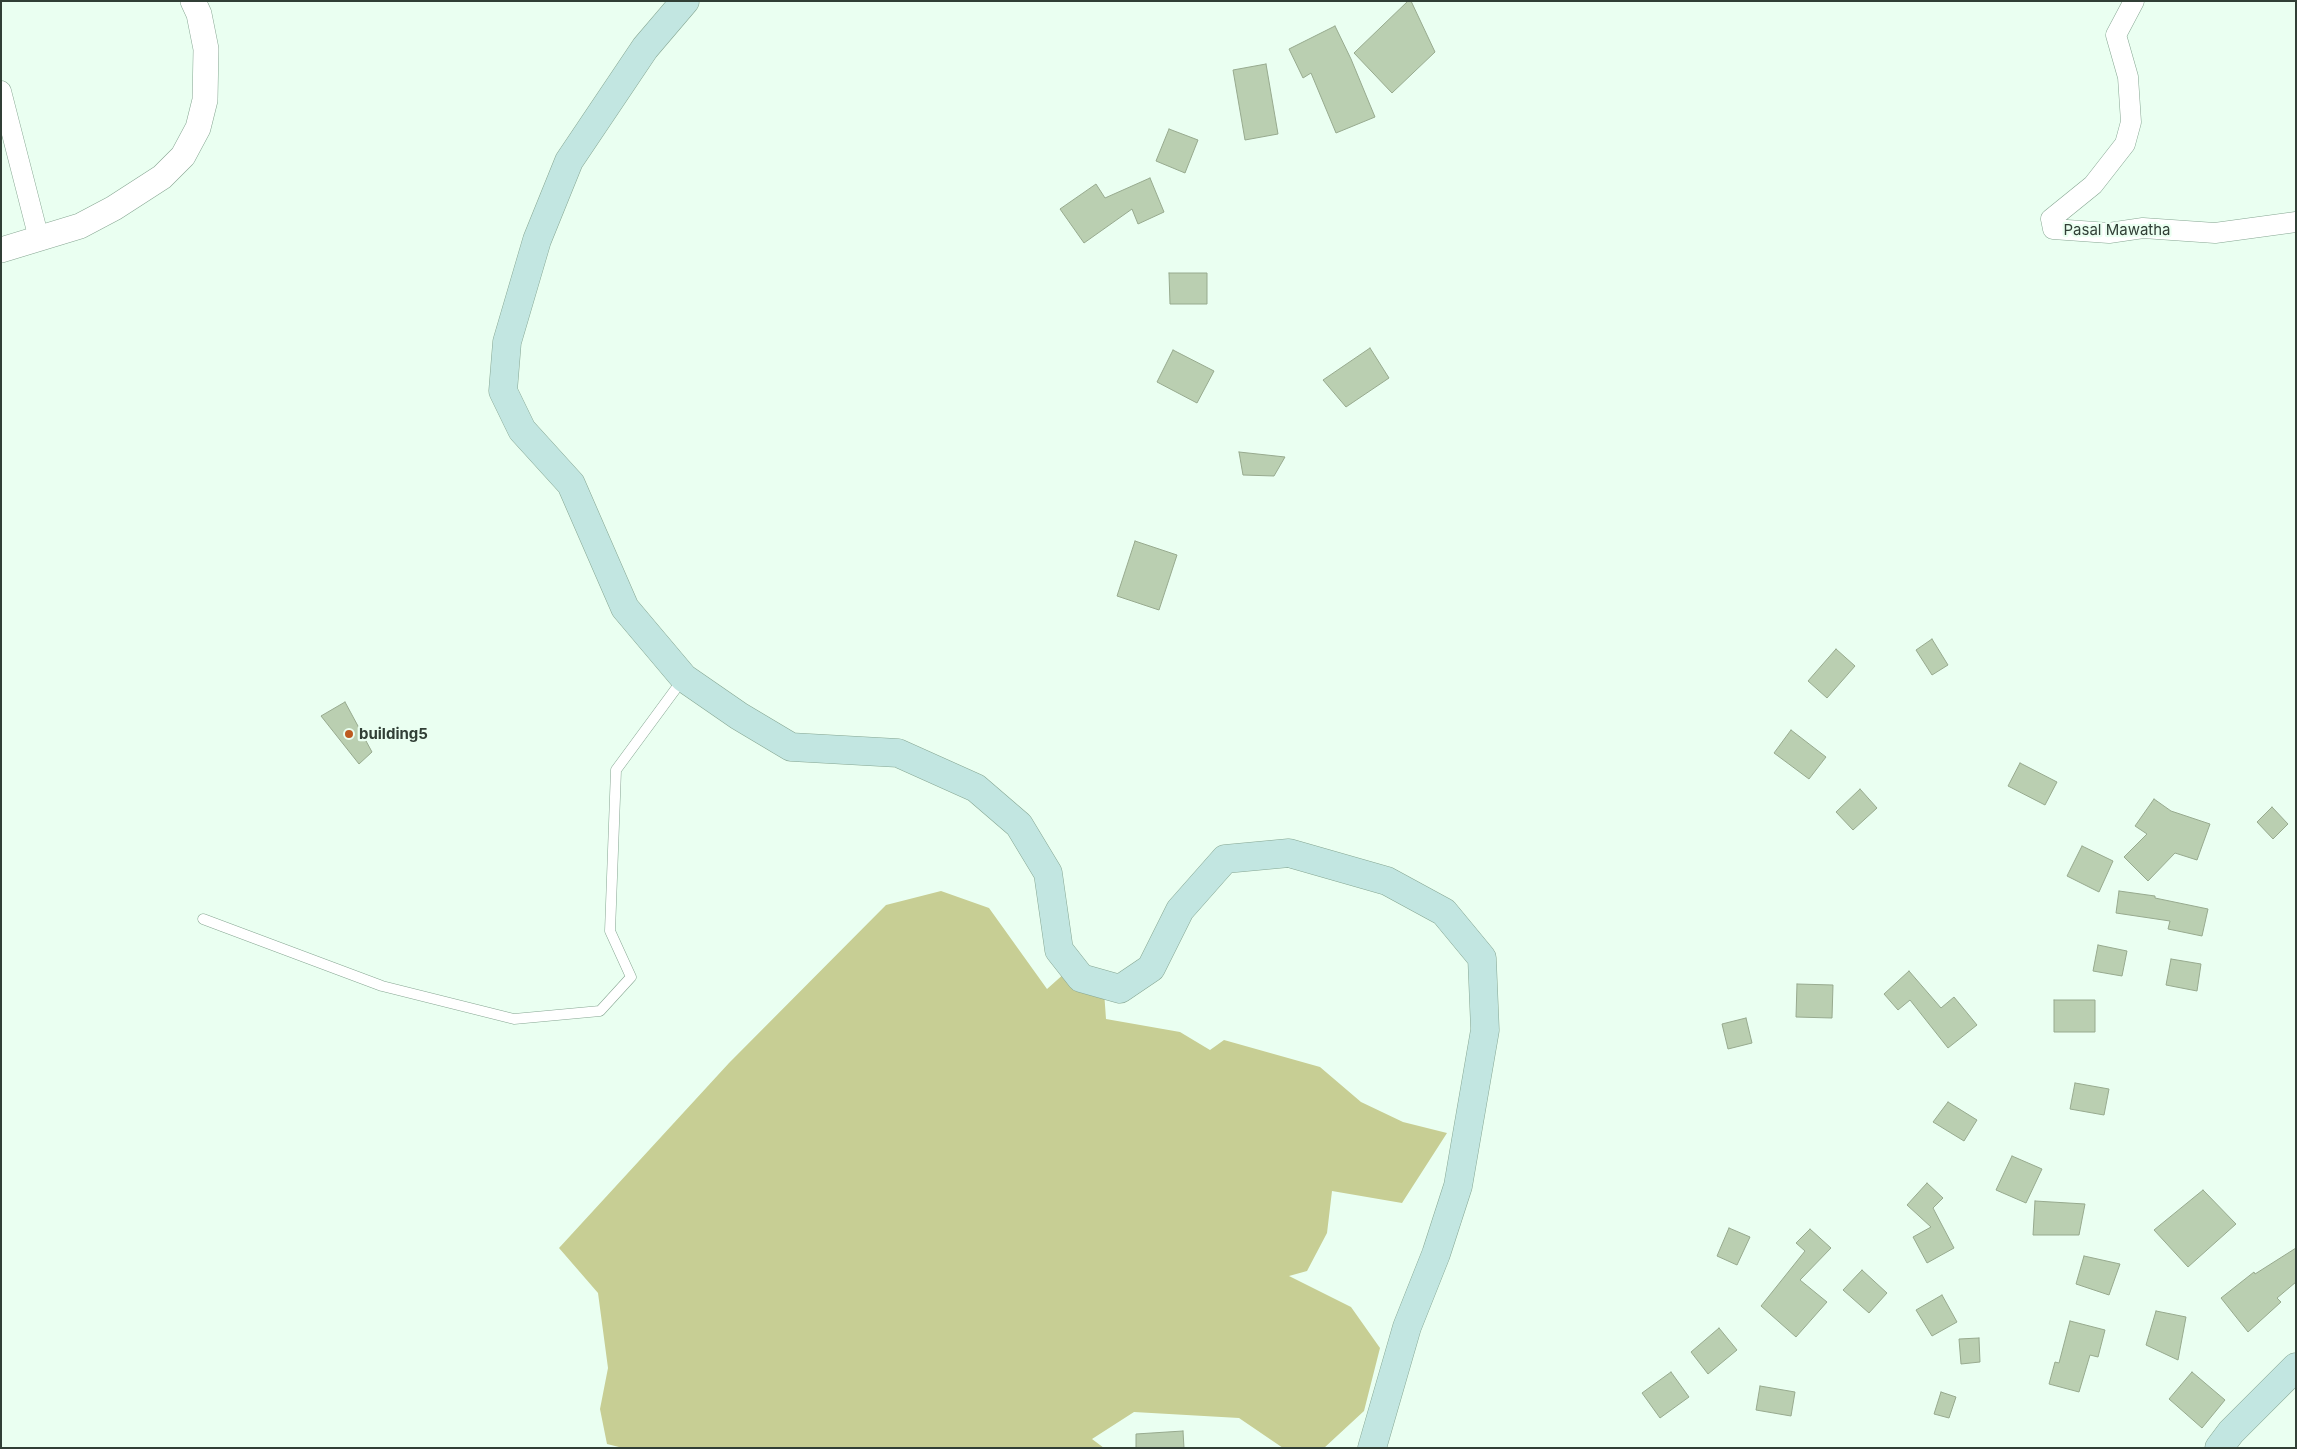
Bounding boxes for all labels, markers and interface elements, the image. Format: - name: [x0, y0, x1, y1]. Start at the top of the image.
- street label: Pasal Mawatha: [2063, 221, 2171, 239]
- place label: building5: [359, 725, 428, 743]
- marker: building5: [343, 728, 355, 740]

